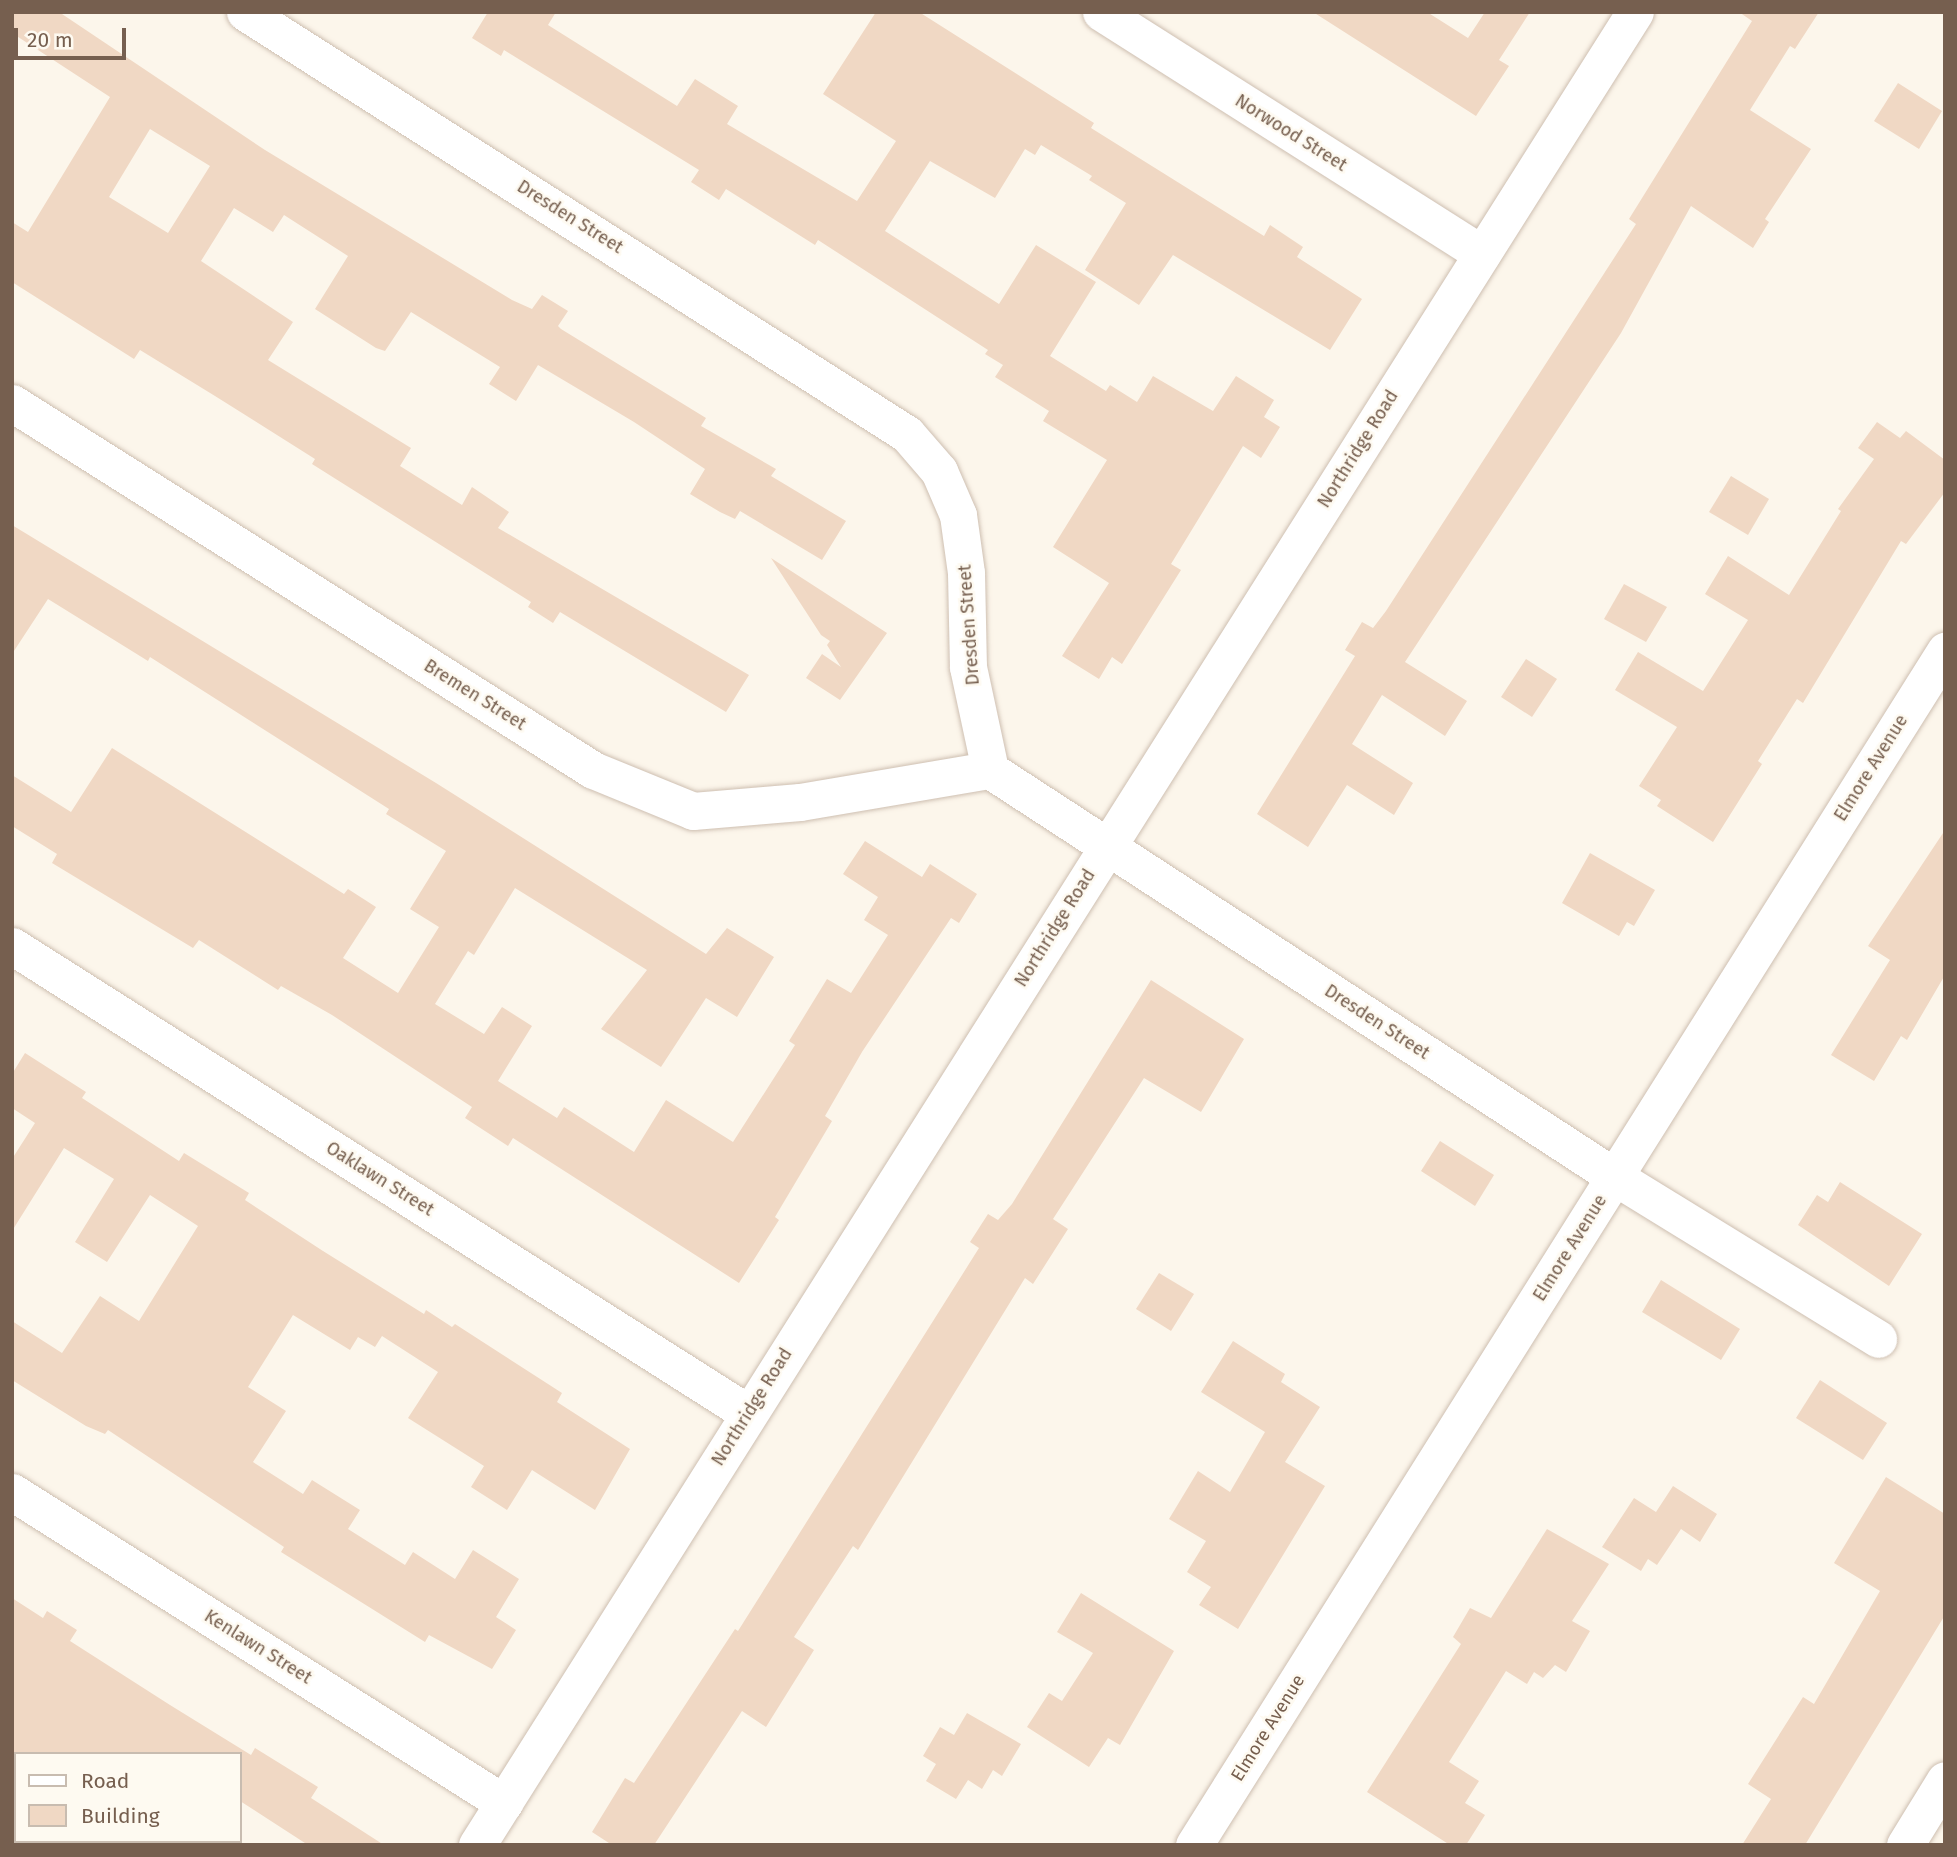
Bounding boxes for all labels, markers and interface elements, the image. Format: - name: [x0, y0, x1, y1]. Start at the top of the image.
- scale bar: [18, 14, 130, 58]
- text: 20 m: [27, 27, 73, 53]
- street label: Norwood Street: [1231, 90, 1351, 176]
- street label: Dresden Street: [513, 176, 627, 258]
- street label: Northridge Road: [1313, 386, 1403, 512]
- street label: Dresden Street: [954, 564, 984, 686]
- street label: Bremen Street: [420, 655, 530, 735]
- street label: Elmore Avenue: [1830, 711, 1912, 825]
- street label: Northridge Road: [1010, 865, 1100, 991]
- street label: Dresden Street: [1320, 980, 1434, 1064]
- street label: Oaklawn Street: [322, 1137, 438, 1221]
- street label: Elmore Avenue: [1529, 1191, 1611, 1305]
- street label: Northridge Road: [707, 1344, 797, 1470]
- street label: Kenlawn Street: [200, 1605, 316, 1689]
- street label: Elmore Avenue: [1227, 1671, 1309, 1785]
- legend: [14, 1752, 242, 1843]
- text: Road: [81, 1768, 129, 1794]
- text: Building: [81, 1803, 160, 1829]

